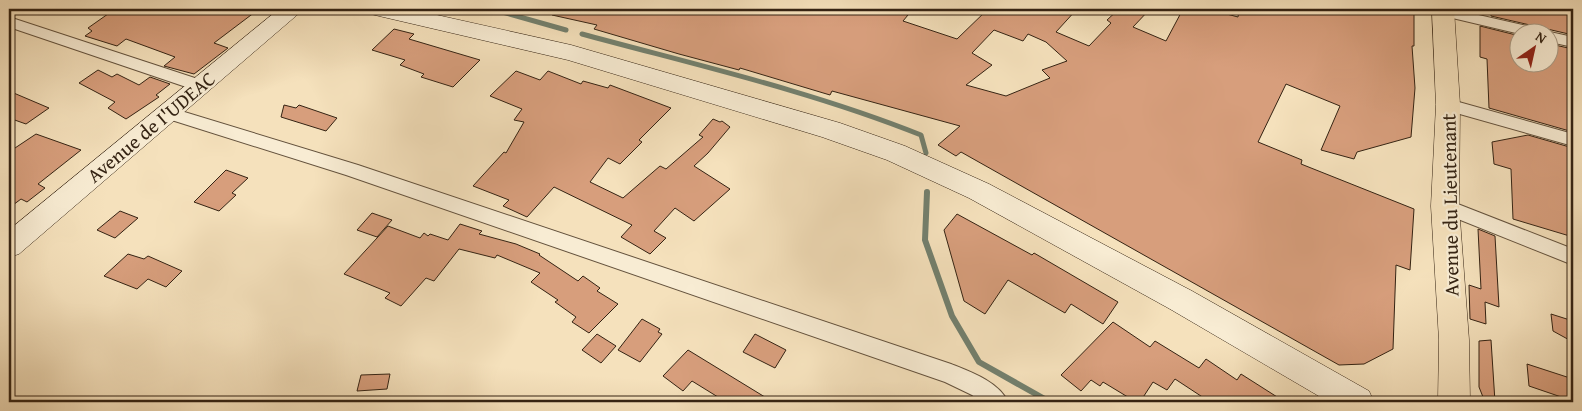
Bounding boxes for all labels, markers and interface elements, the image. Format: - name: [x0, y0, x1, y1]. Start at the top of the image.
- north arrow: [1510, 22, 1560, 72]
- text: N: [1532, 26, 1551, 48]
- street label: Avenue de I'UDEAC: [80, 64, 221, 189]
- street label: Avenue du Lieutenant: [1433, 113, 1466, 297]

